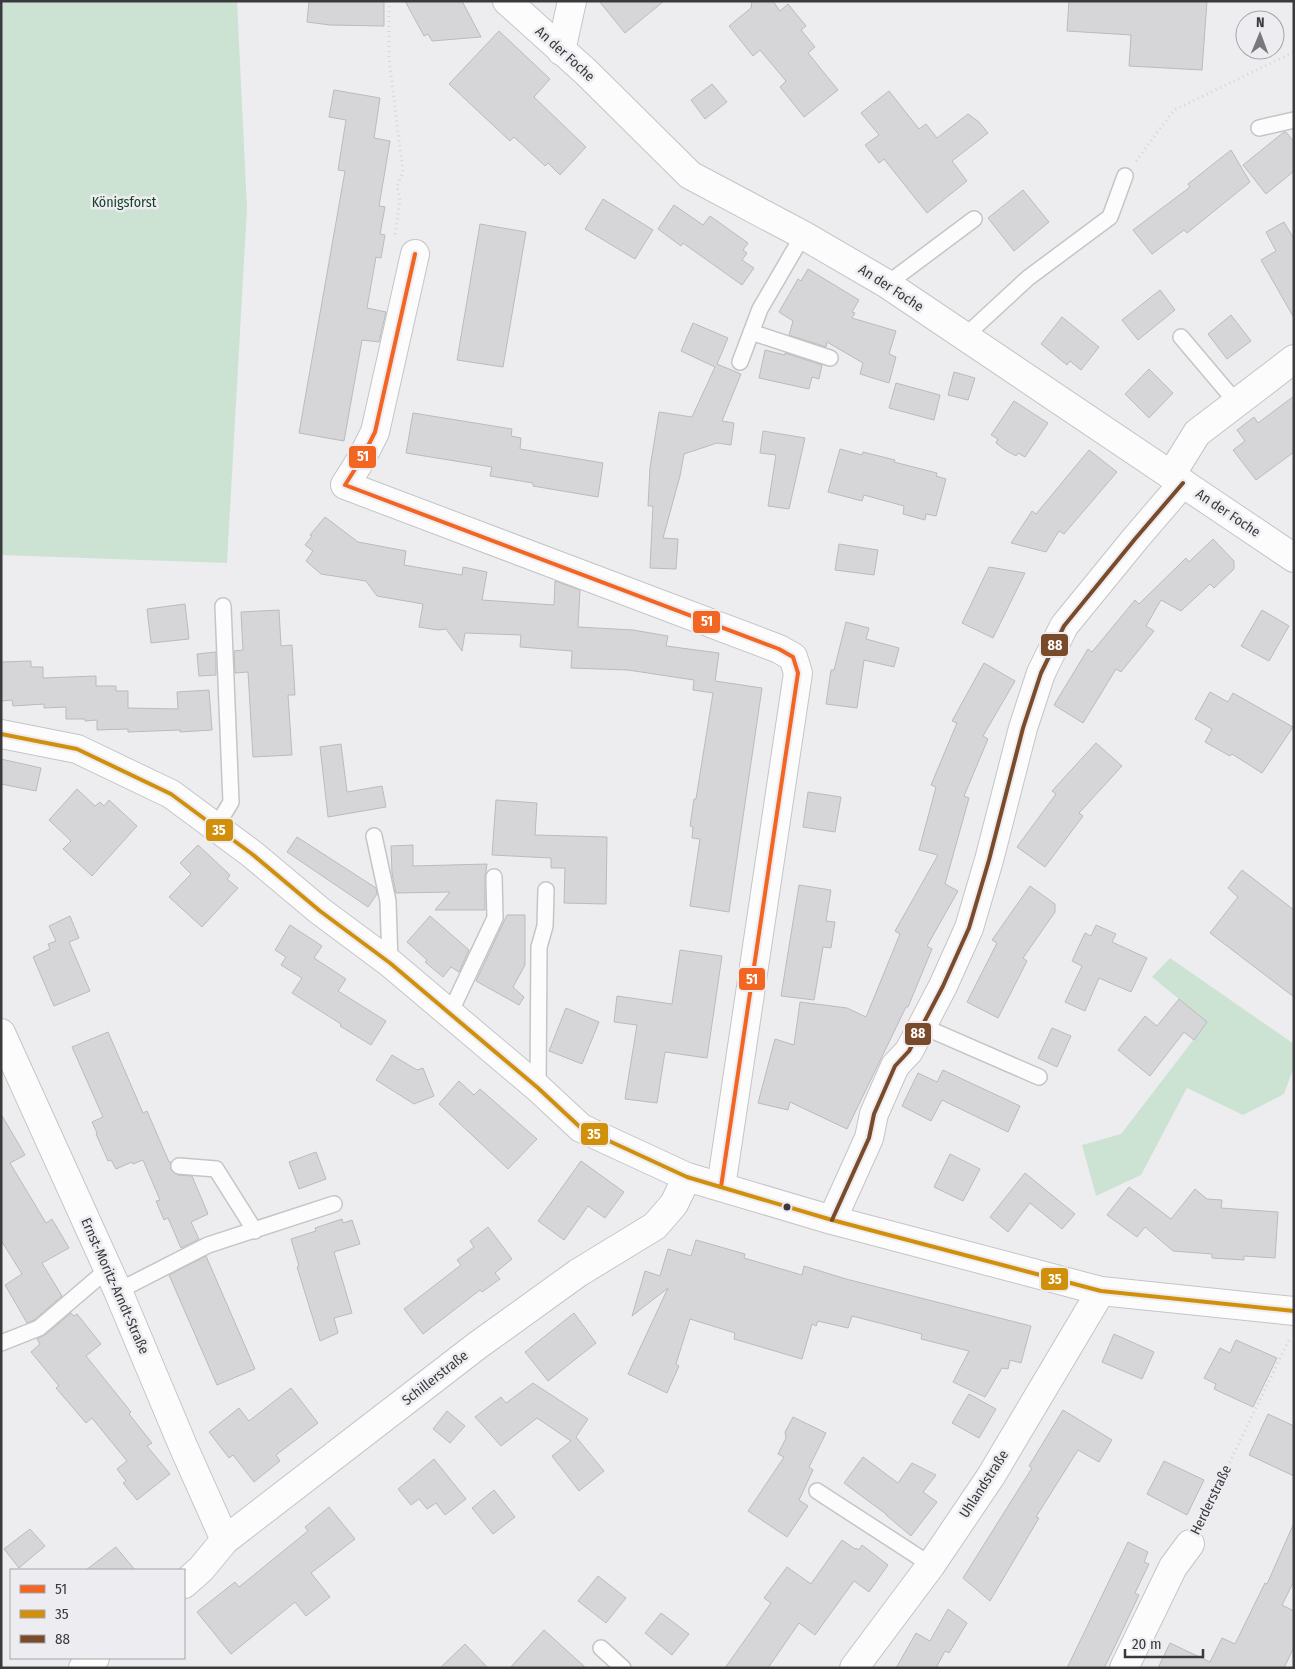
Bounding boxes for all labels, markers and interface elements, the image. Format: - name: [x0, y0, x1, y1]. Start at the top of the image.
- north arrow: [1235, 10, 1285, 60]
- text: N: [1256, 14, 1265, 31]
- street label: An der Foche: [532, 23, 598, 85]
- park label: Königsforst: [92, 194, 157, 211]
- street label: An der Foche: [855, 261, 927, 315]
- line badge: 51: [348, 445, 377, 469]
- text: 51: [357, 448, 369, 465]
- street label: An der Foche: [1193, 485, 1263, 541]
- line badge: 51: [692, 610, 721, 634]
- text: 51: [701, 613, 713, 630]
- line badge: 88: [1040, 633, 1069, 657]
- text: 88: [1048, 637, 1063, 654]
- line badge: 35: [205, 818, 234, 842]
- text: 35: [211, 822, 226, 839]
- line badge: 51: [738, 967, 766, 991]
- text: 51: [746, 971, 758, 988]
- line badge: 88: [904, 1022, 932, 1046]
- text: 88: [911, 1025, 926, 1042]
- line badge: 35: [580, 1122, 609, 1146]
- text: 35: [586, 1126, 601, 1143]
- unlabelled marker: [782, 1202, 792, 1212]
- street label: Ernst-Moritz-Arndt-Straße: [77, 1215, 153, 1357]
- line badge: 35: [1040, 1267, 1069, 1291]
- text: 35: [1047, 1271, 1062, 1288]
- street label: Schillerstraße: [399, 1347, 471, 1409]
- street label: Uhlandstraße: [956, 1447, 1012, 1521]
- street label: Herderstraße: [1187, 1462, 1235, 1538]
- legend: [10, 1569, 185, 1659]
- text: 51: [55, 1580, 67, 1598]
- text: 35: [55, 1605, 69, 1623]
- scale bar: [1125, 1626, 1202, 1658]
- text: 88: [55, 1630, 70, 1648]
- text: 20 m: [1132, 1635, 1162, 1653]

